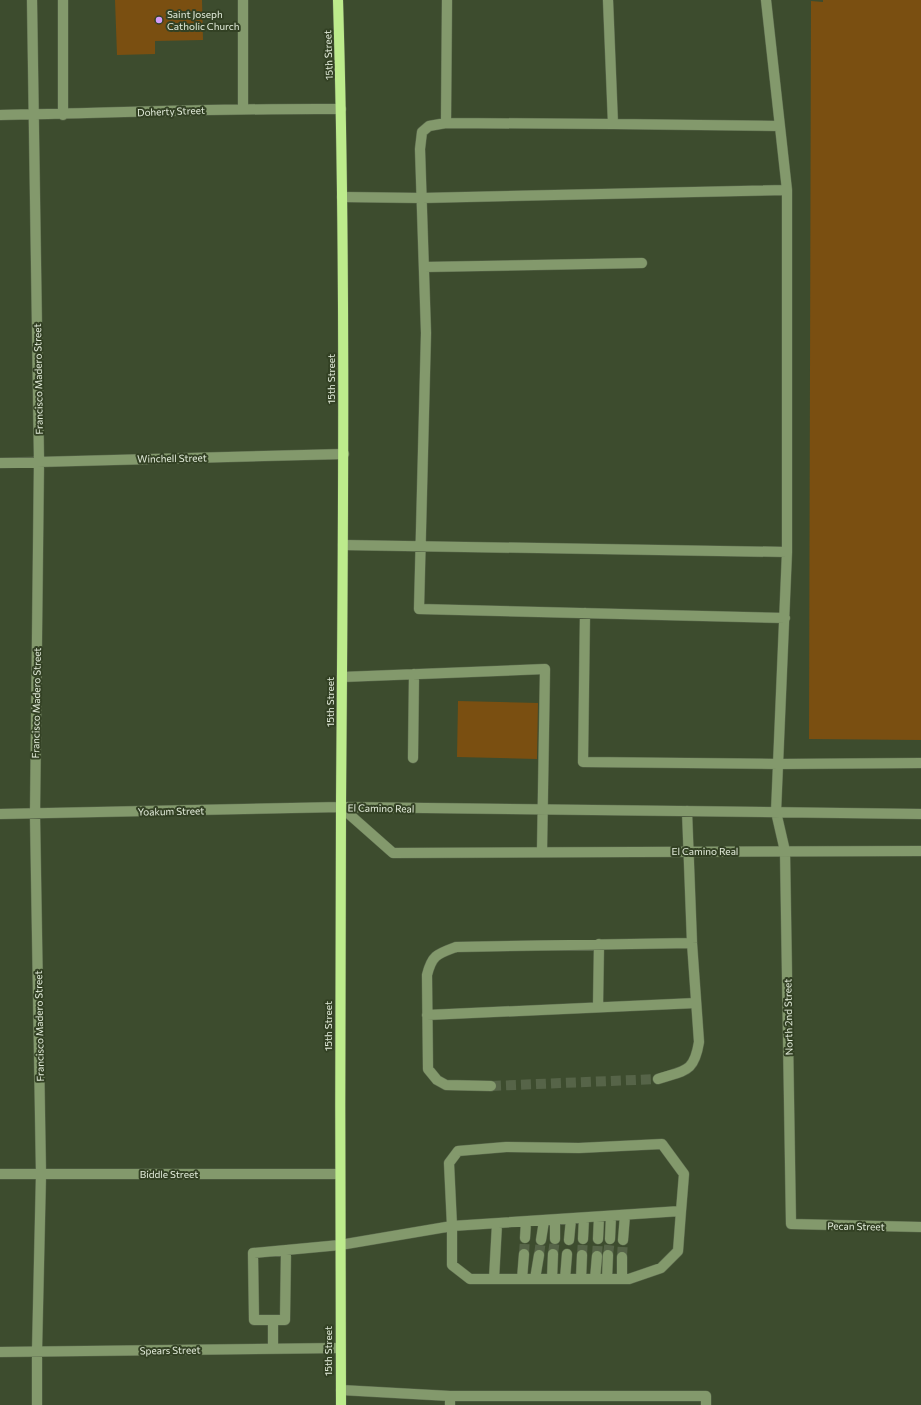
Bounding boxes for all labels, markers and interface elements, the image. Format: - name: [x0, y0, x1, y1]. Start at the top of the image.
- place label: Saint Joseph Catholic Church: [167, 8, 240, 32]
- marker: Saint Joseph Catholic Church: [154, 15, 164, 25]
- street label: 15th Street: [321, 30, 335, 80]
- street label: Doherty Street: [137, 104, 205, 118]
- street label: Francisco Madero Street: [31, 323, 45, 435]
- street label: 15th Street: [325, 354, 337, 404]
- street label: Winchell Street: [137, 451, 207, 465]
- street label: Francisco Madero Street: [29, 647, 43, 759]
- street label: 15th Street: [324, 677, 336, 727]
- street label: El Camino Real: [347, 801, 415, 815]
- street label: Yoakum Street: [138, 804, 204, 818]
- street label: El Camino Real: [672, 845, 738, 857]
- street label: Francisco Madero Street: [32, 970, 46, 1082]
- street label: North 2nd Street: [781, 979, 795, 1055]
- street label: 15th Street: [322, 1001, 334, 1051]
- street label: Biddle Street: [140, 1168, 198, 1180]
- street label: Pecan Street: [827, 1219, 885, 1233]
- street label: 15th Street: [322, 1326, 334, 1376]
- street label: Spears Street: [139, 1343, 201, 1357]

